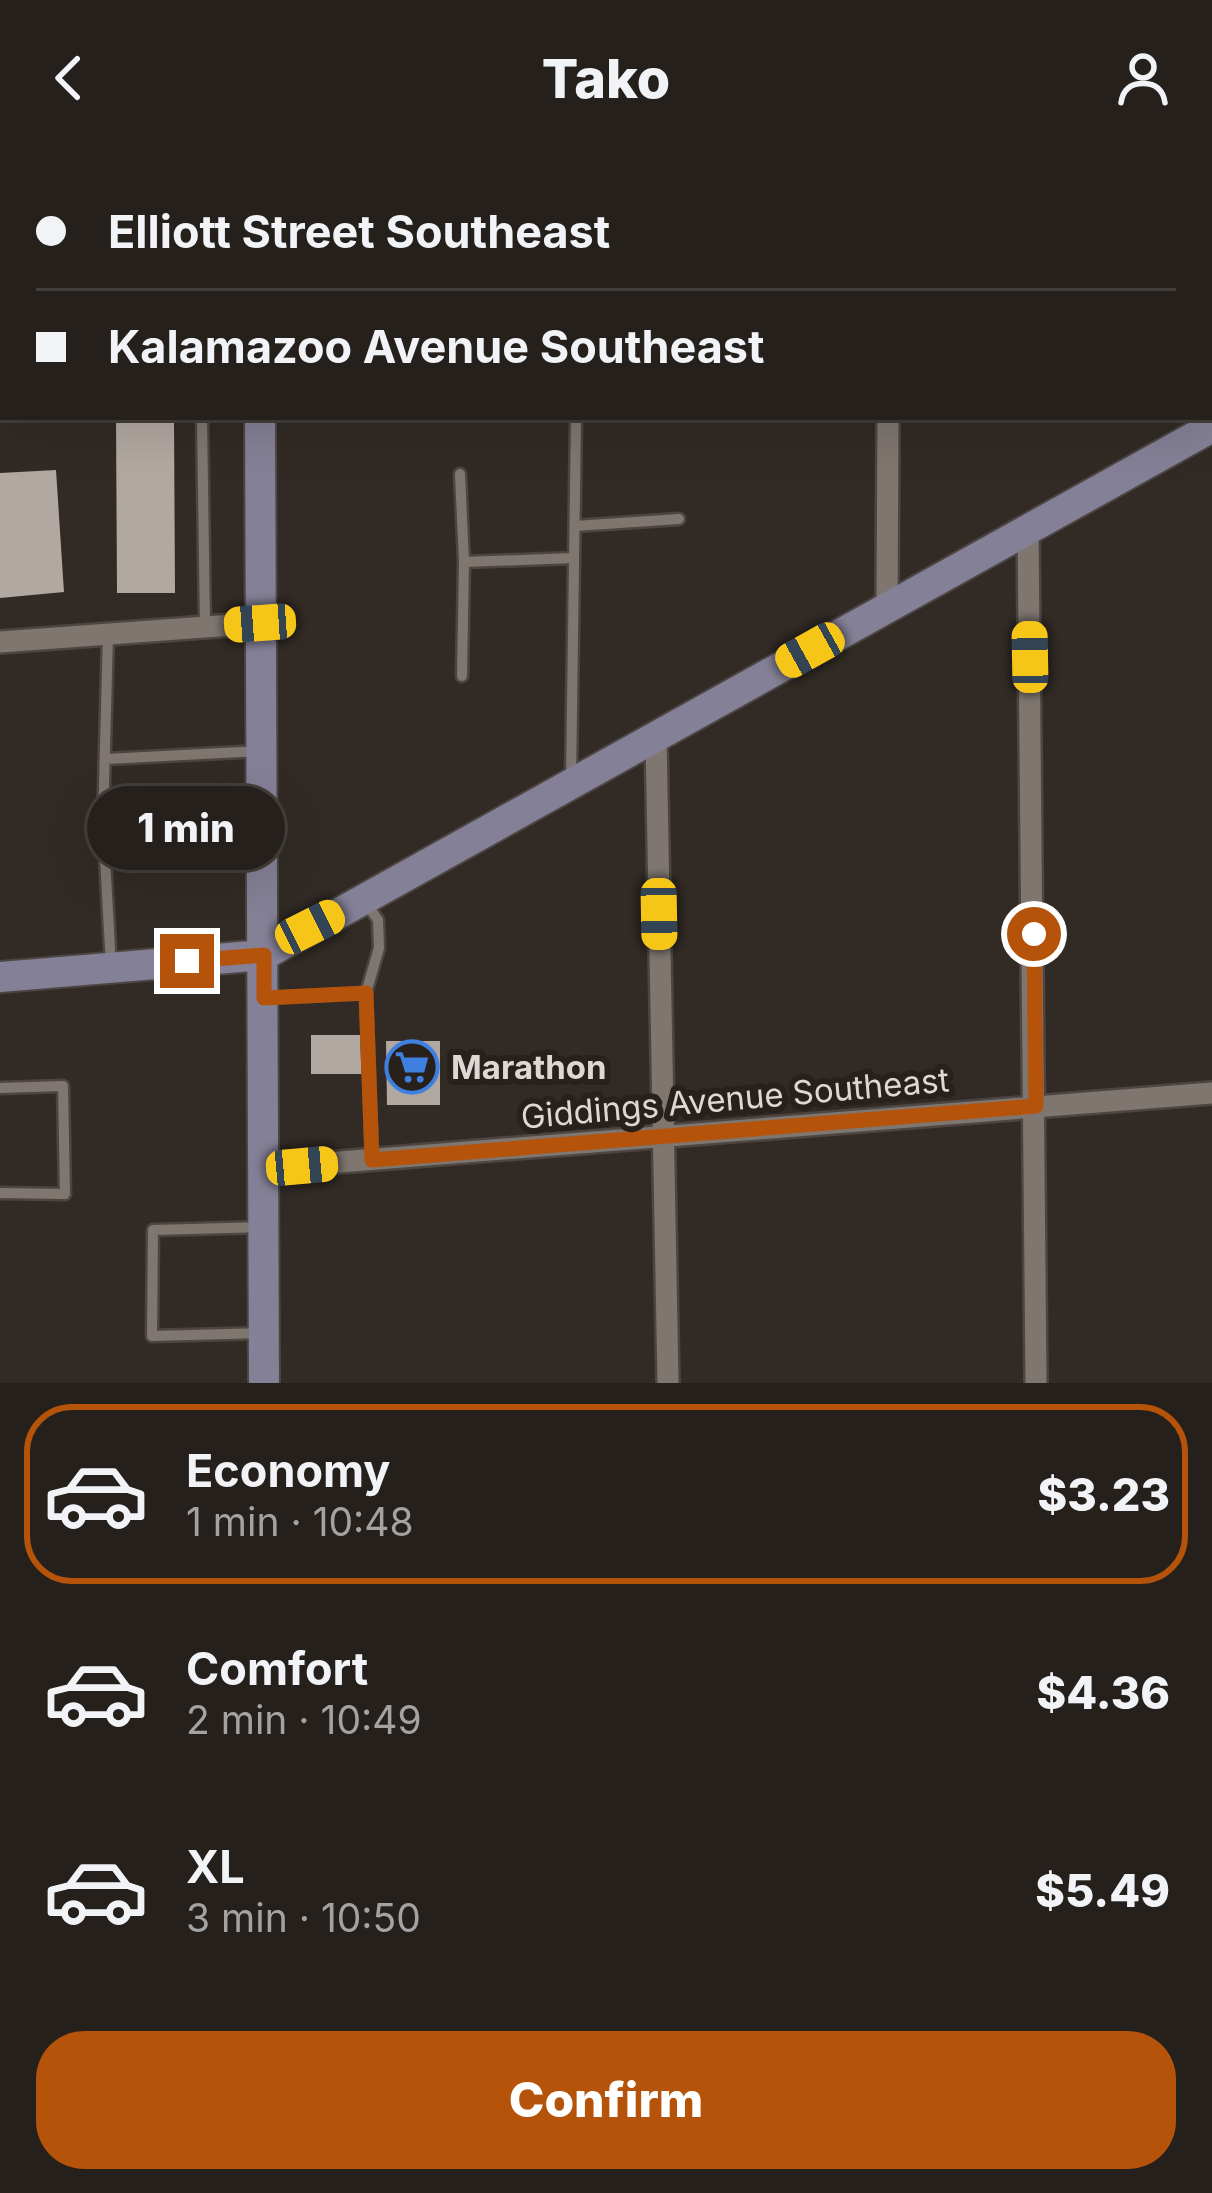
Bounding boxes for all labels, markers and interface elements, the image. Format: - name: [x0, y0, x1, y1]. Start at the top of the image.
- icon: back: [36, 45, 102, 111]
- icon: person: [1110, 45, 1176, 111]
- text: Tako: [542, 46, 670, 111]
- text: Elliott Street Southeast: [108, 204, 610, 259]
- text: Kalamazoo Avenue Southeast: [108, 319, 764, 374]
- car: [223, 603, 297, 643]
- car: [770, 617, 850, 683]
- car: [1011, 621, 1049, 693]
- callout: 1 min: [88, 787, 286, 871]
- text: 1 min: [137, 804, 235, 851]
- car: [640, 878, 678, 950]
- car: [270, 895, 350, 959]
- route start: [1007, 907, 1061, 961]
- route end: [160, 934, 214, 988]
- supermarket icon: Marathon: [384, 1039, 440, 1095]
- place label: Marathon: [451, 1047, 607, 1087]
- street label: Giddings Avenue Southeast: [519, 1059, 951, 1137]
- car: [265, 1145, 339, 1187]
- icon: car: [42, 1440, 150, 1548]
- text: Economy: [186, 1443, 390, 1498]
- text: $3.23: [1038, 1467, 1170, 1522]
- text: 1 min · 10:48: [186, 1498, 414, 1545]
- icon: car: [42, 1638, 150, 1746]
- text: Comfort: [186, 1641, 368, 1696]
- text: $4.36: [1037, 1665, 1170, 1720]
- text: 2 min · 10:49: [186, 1696, 422, 1743]
- icon: car: [42, 1836, 150, 1944]
- text: XL: [186, 1839, 245, 1894]
- text: $5.49: [1035, 1863, 1170, 1918]
- text: 3 min · 10:50: [186, 1894, 421, 1941]
- button: Confirm: [36, 2031, 1176, 2169]

